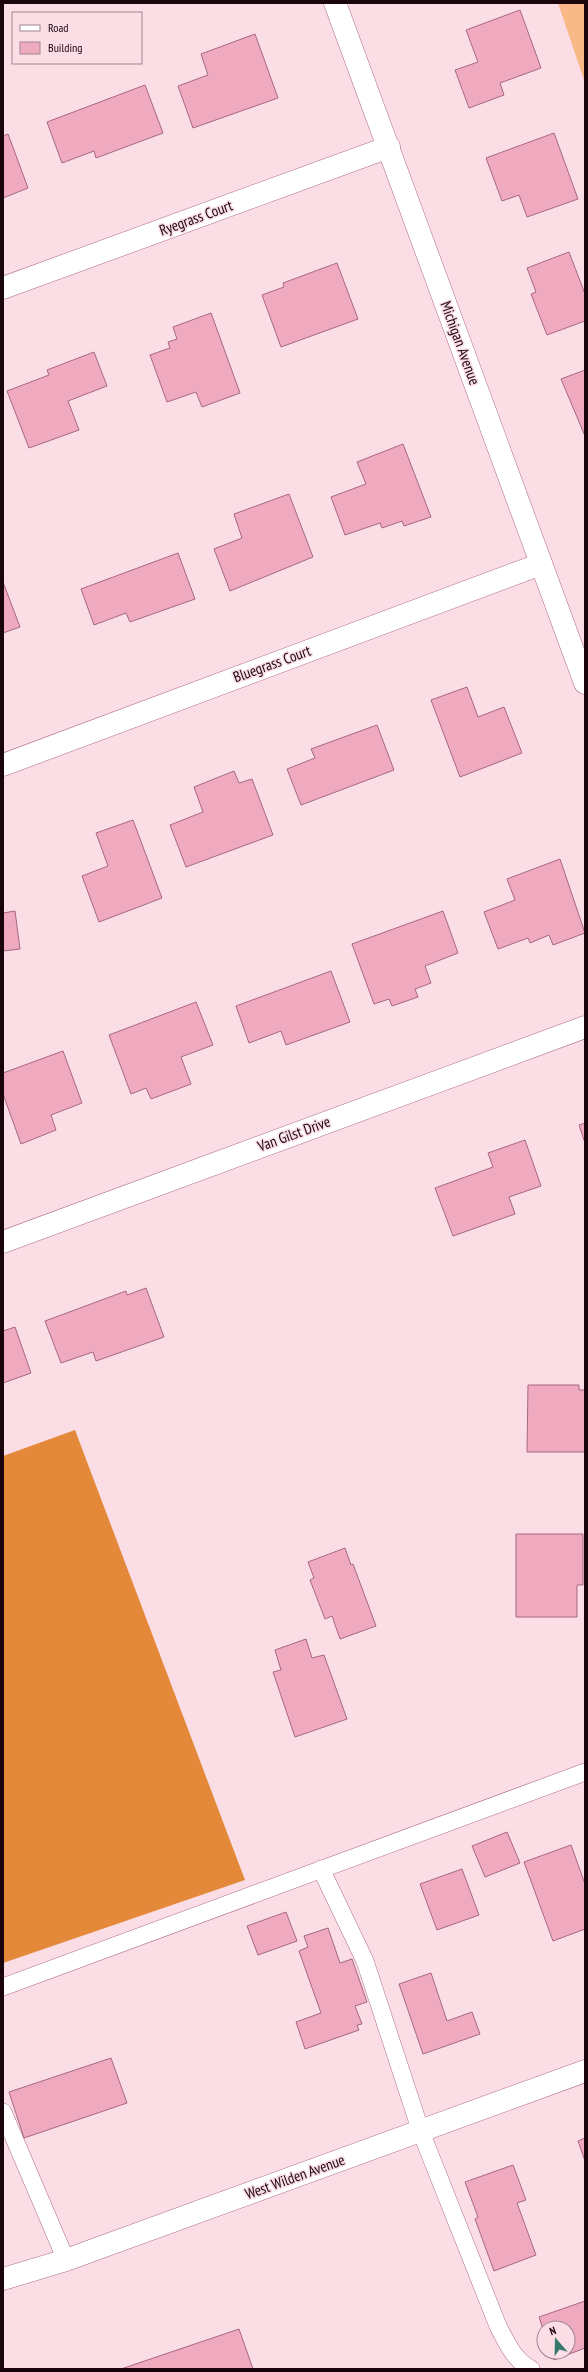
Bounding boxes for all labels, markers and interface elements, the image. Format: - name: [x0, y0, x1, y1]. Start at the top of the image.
- legend: [12, 12, 142, 64]
- text: Road: [48, 20, 68, 35]
- text: Building: [48, 40, 83, 55]
- street label: Ryegrass Court: [157, 196, 235, 240]
- street label: Michigan Avenue: [437, 298, 484, 387]
- street label: Bluegrass Court: [230, 641, 313, 686]
- street label: Van Gilst Drive: [254, 1112, 333, 1156]
- street label: West Wilden Avenue: [242, 2150, 347, 2203]
- north arrow: [536, 2320, 576, 2360]
- text: N: [547, 2323, 558, 2338]

